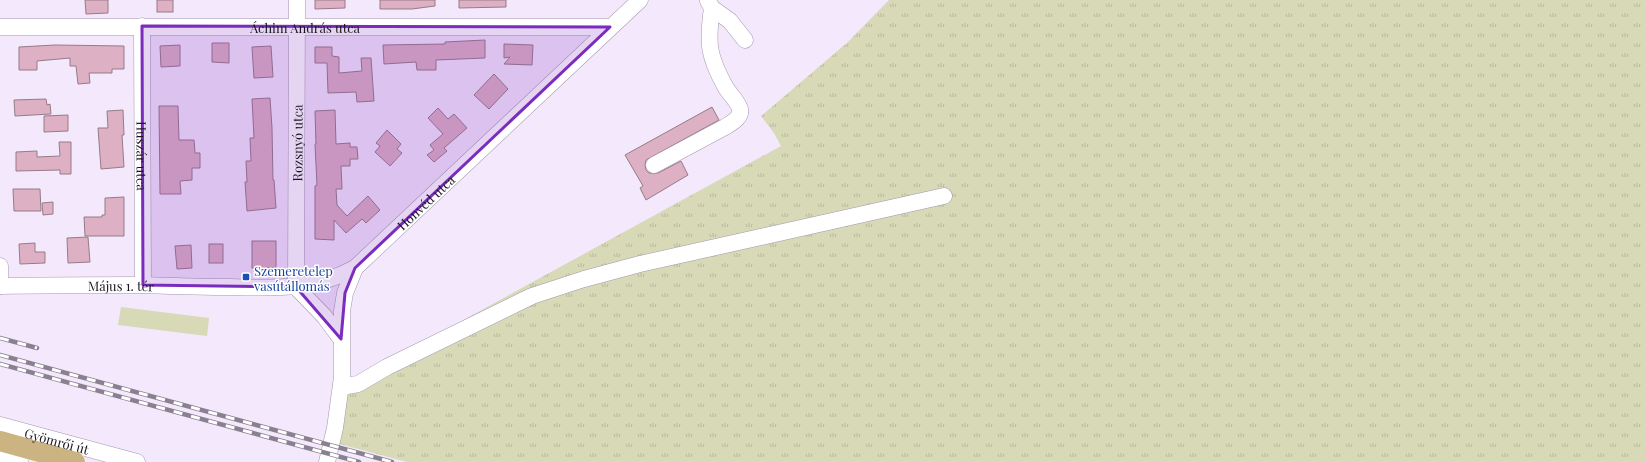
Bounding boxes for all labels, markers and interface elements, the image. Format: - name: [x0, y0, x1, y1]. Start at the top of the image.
- street label: Áchim András utca: [249, 19, 361, 36]
- street label: Rozsnyó utca: [288, 104, 305, 182]
- street label: Huszár utca: [134, 121, 151, 191]
- street label: Honvéd utca: [393, 170, 458, 233]
- place label: Szemeretelep vasútállomás: [253, 262, 333, 294]
- marker: Szemeretelep vasútállomás: [241, 272, 251, 282]
- street label: Május 1. tér: [88, 276, 154, 294]
- street label: Gyömrői út: [23, 424, 91, 457]

